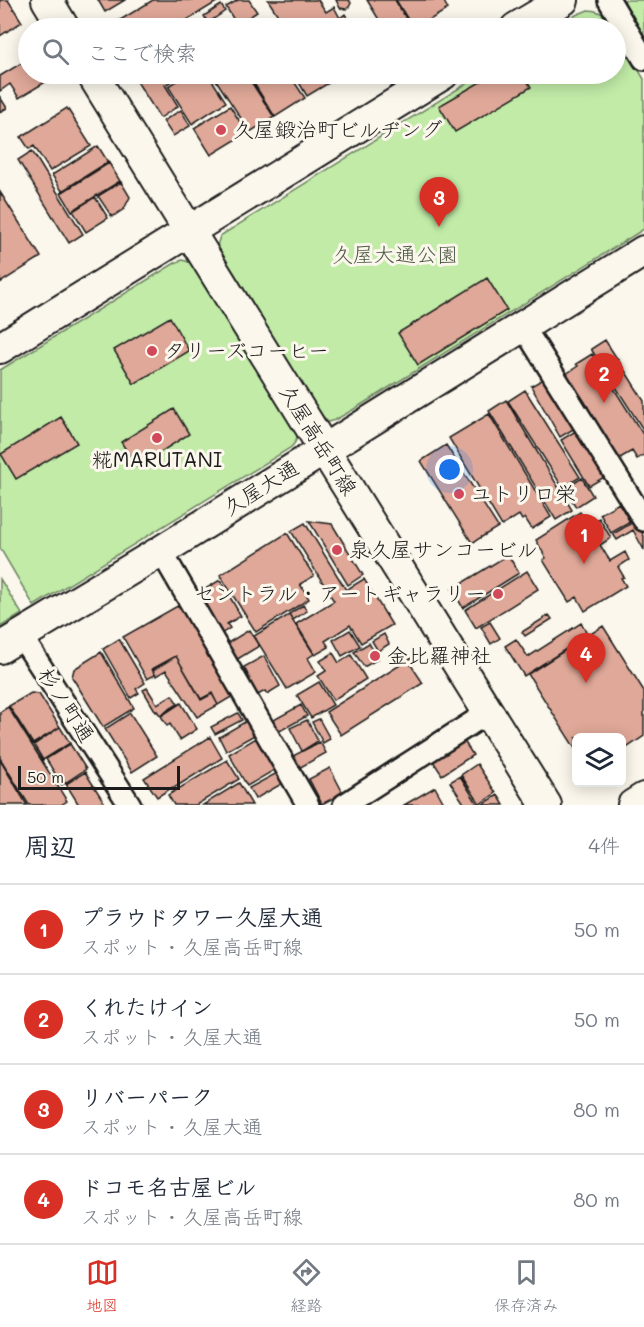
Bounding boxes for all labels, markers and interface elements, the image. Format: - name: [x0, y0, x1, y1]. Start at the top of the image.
- search box: [18, 18, 626, 84]
- icon: search: [39, 35, 72, 68]
- text: ここで検索: [87, 38, 197, 67]
- place label: 久屋鍛治町ビルヂング: [233, 115, 443, 142]
- marker: 久屋鍛治町ビルヂング: [214, 123, 228, 137]
- pin: 3: [420, 178, 458, 227]
- park label: 久屋大通公園: [332, 240, 458, 267]
- place label: タリーズコーヒー: [164, 336, 329, 363]
- marker: タリーズコーヒー: [145, 344, 159, 358]
- pin: 2: [584, 354, 624, 403]
- street label: 久屋高岳町線: [274, 379, 364, 500]
- marker: 糀MARUTANI: [150, 431, 164, 445]
- place label: 糀MARUTANI: [92, 445, 222, 472]
- street label: 久屋大通: [217, 453, 303, 520]
- your location: [435, 455, 464, 484]
- place label: ユトリロ栄: [471, 479, 576, 506]
- marker: ユトリロ栄: [452, 487, 466, 501]
- pin: 1: [564, 514, 604, 564]
- place label: 泉久屋サンコービル: [349, 535, 538, 562]
- marker: 泉久屋サンコービル: [330, 543, 344, 557]
- place label: セントラル・アートギャラリー: [194, 579, 486, 606]
- marker: セントラル・アートギャラリー: [491, 587, 505, 601]
- pin: 4: [566, 634, 606, 683]
- place label: 金比羅神社: [387, 641, 492, 668]
- marker: 金比羅神社: [368, 649, 382, 663]
- street label: 杉ノ町通: [33, 662, 101, 747]
- map controls: [572, 733, 626, 787]
- button: layers: [572, 733, 626, 787]
- scale bar: [18, 763, 180, 790]
- text: 50 m: [27, 766, 64, 787]
- text: 周辺: [24, 829, 76, 863]
- text: 4件: [588, 832, 620, 858]
- text: プラウドタワー久屋大通: [81, 902, 323, 931]
- text: 1: [39, 916, 48, 942]
- text: 50 m: [574, 916, 620, 942]
- text: スポット · 久屋高岳町線: [81, 933, 303, 959]
- text: くれたけイン: [81, 992, 213, 1021]
- text: 2: [38, 1006, 49, 1032]
- text: 50 m: [574, 1006, 620, 1032]
- text: スポット · 久屋大通: [81, 1023, 263, 1049]
- text: リバーパーク: [81, 1082, 213, 1111]
- text: 3: [38, 1096, 50, 1122]
- text: 80 m: [573, 1096, 620, 1122]
- text: スポット · 久屋大通: [81, 1113, 263, 1139]
- text: ドコモ名古屋ビル: [81, 1172, 257, 1201]
- text: 4: [37, 1186, 50, 1212]
- text: 80 m: [573, 1186, 620, 1212]
- text: スポット · 久屋高岳町線: [81, 1203, 303, 1229]
- tab: 地図: [86, 1256, 119, 1316]
- tab: 経路: [290, 1256, 323, 1316]
- tab: 保存済み: [494, 1256, 558, 1316]

